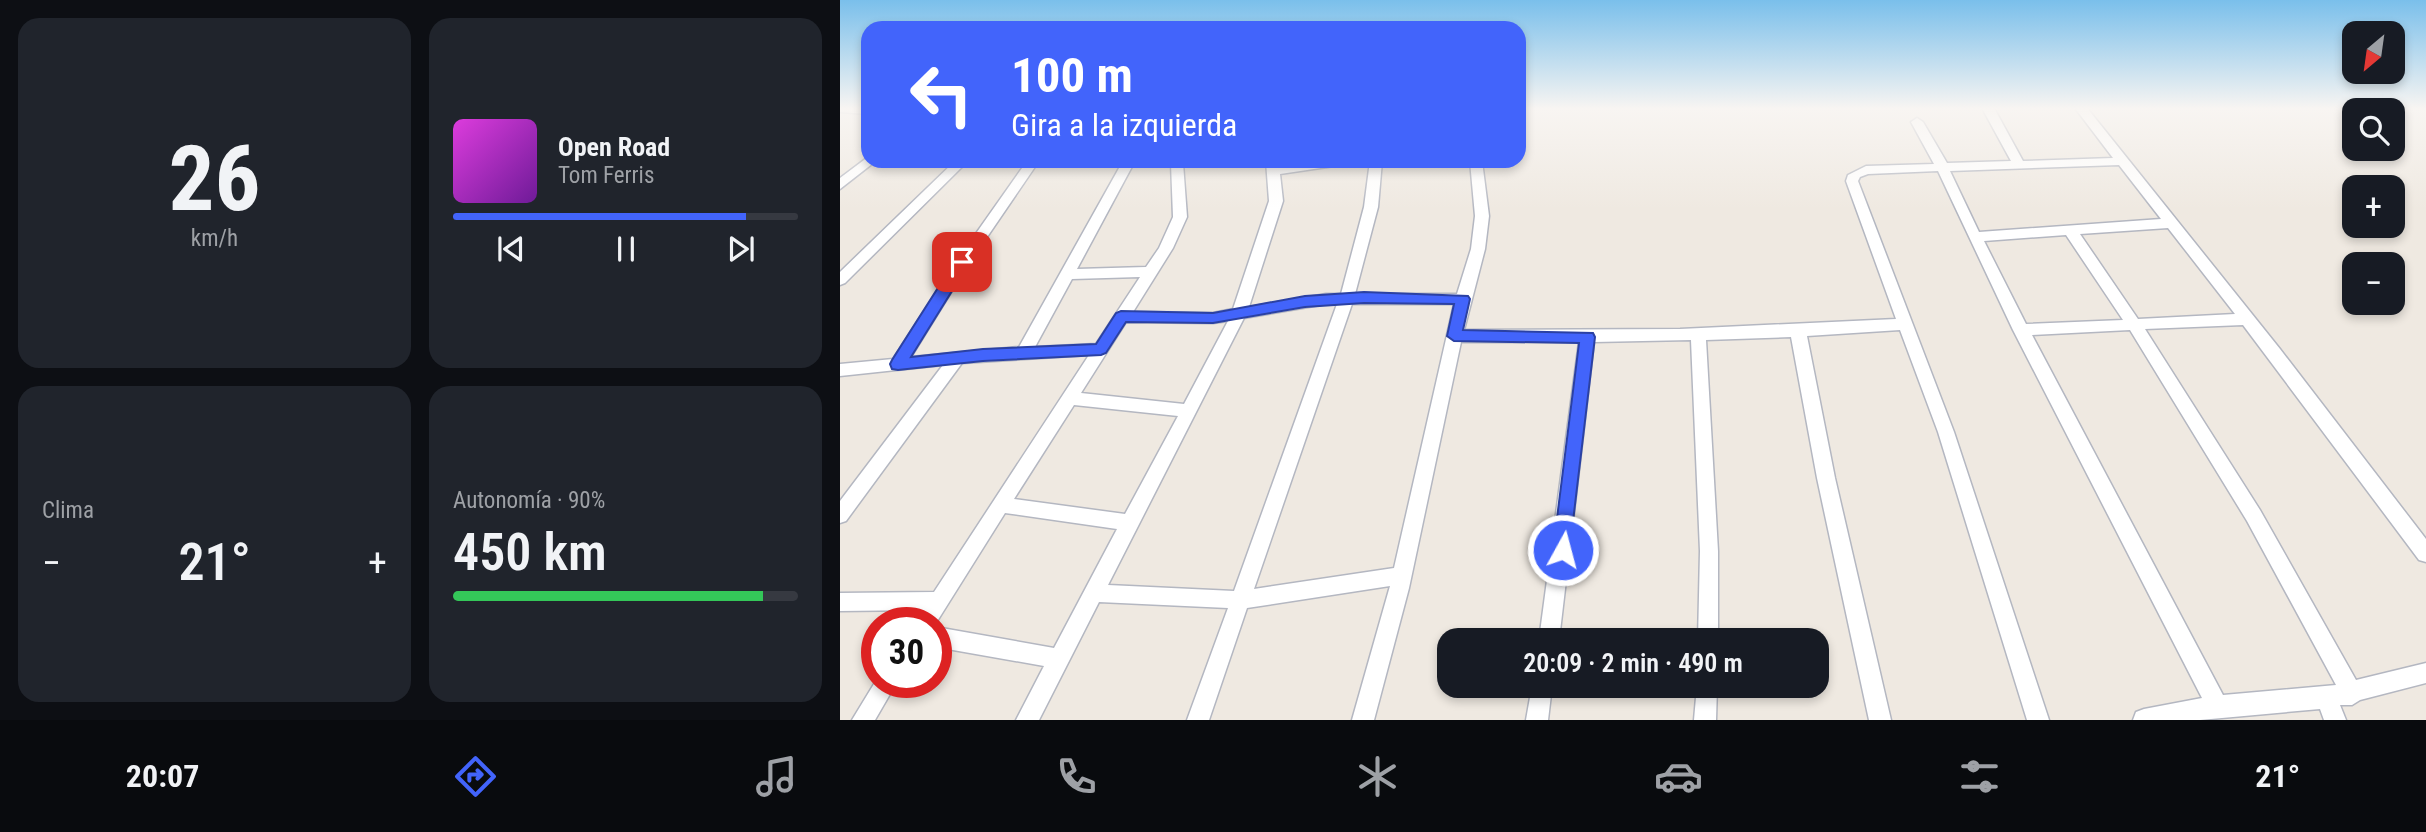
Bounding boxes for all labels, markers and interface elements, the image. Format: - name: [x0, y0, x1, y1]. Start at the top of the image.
- north arrow: [2342, 21, 2404, 84]
- map controls: [2342, 21, 2405, 315]
- text: 100 m: [1011, 47, 1133, 104]
- icon: left: [896, 49, 987, 140]
- button: search: [2342, 98, 2405, 161]
- text: Gira a la izquierda: [1011, 106, 1237, 144]
- text: 26: [169, 126, 260, 232]
- text: Open Road: [558, 132, 670, 162]
- text: Tom Ferris: [558, 162, 654, 189]
- button: +: [2342, 175, 2405, 238]
- text: km/h: [191, 225, 238, 252]
- icon: previous: [492, 230, 530, 268]
- icon: pause: [607, 230, 645, 268]
- icon: next: [722, 230, 760, 268]
- pin: [932, 232, 992, 292]
- icon: arrive: [943, 243, 981, 281]
- button: −: [2342, 252, 2405, 315]
- text: Autonomía · 90%: [453, 487, 605, 514]
- text: Clima: [42, 497, 94, 524]
- position arrow: [1526, 513, 1600, 587]
- text: 450 km: [453, 522, 607, 583]
- text: 21°: [178, 532, 251, 593]
- text: −: [42, 541, 61, 585]
- text: +: [368, 541, 387, 585]
- speed limit sign: 30: [861, 607, 952, 698]
- text: 20:09 · 2 min · 490 m: [1523, 648, 1743, 678]
- icon: directions: [451, 752, 500, 801]
- icon: music: [752, 752, 801, 801]
- icon: phone: [1052, 752, 1101, 801]
- icon: climate: [1353, 752, 1402, 801]
- icon: car: [1654, 752, 1703, 801]
- icon: filters: [1955, 752, 2004, 801]
- text: 20:07: [126, 757, 199, 795]
- text: 21°: [2255, 757, 2300, 795]

